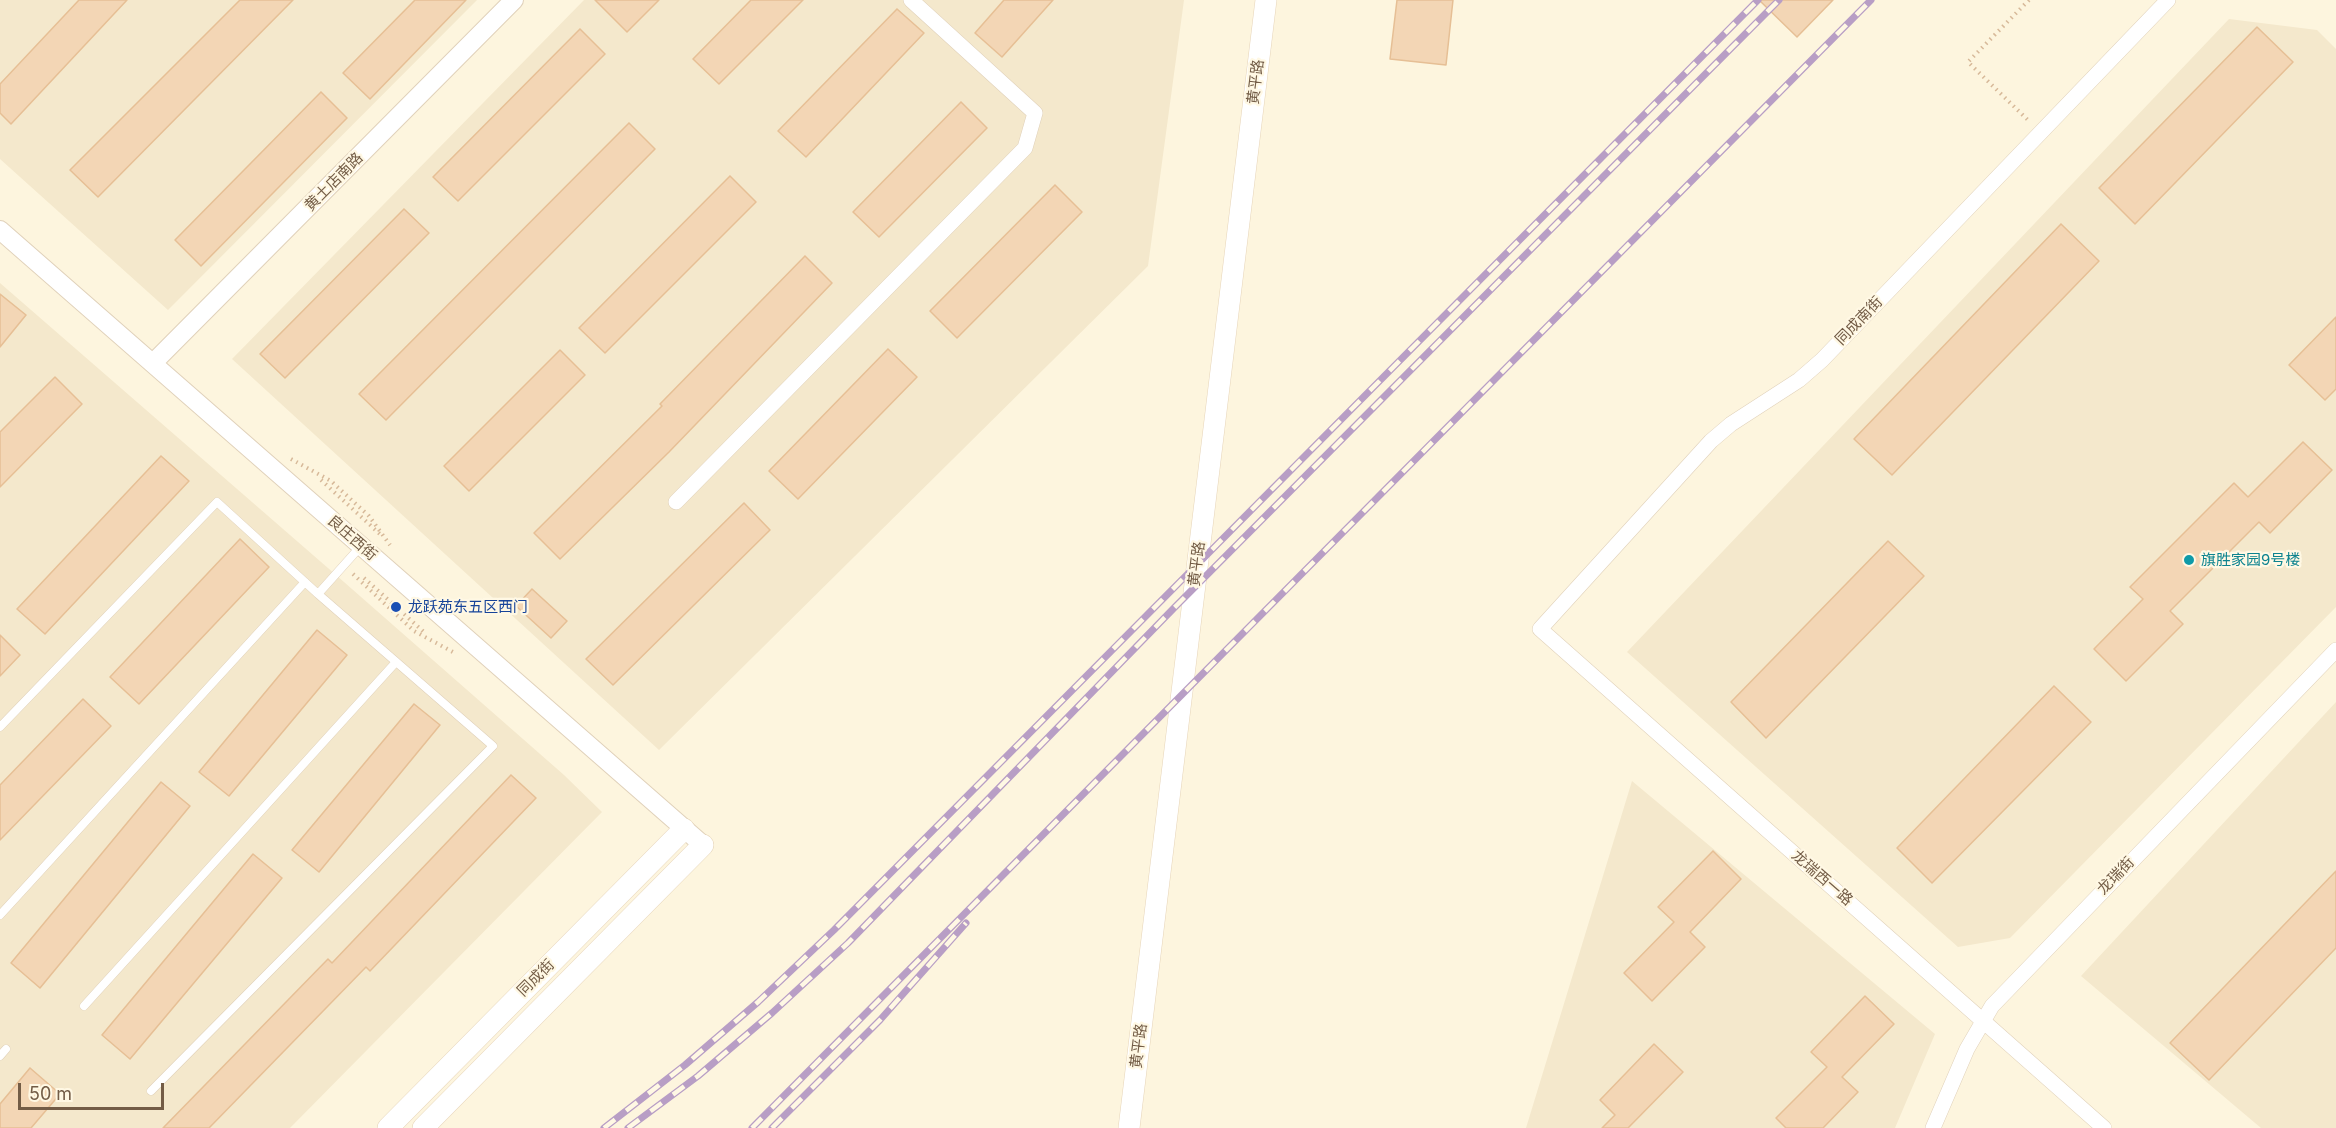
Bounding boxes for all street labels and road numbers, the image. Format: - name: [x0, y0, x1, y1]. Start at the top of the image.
- street label: 黄平路: [1244, 59, 1268, 105]
- street label: 黄土店南路: [301, 149, 367, 215]
- street label: 同成南街: [1832, 293, 1886, 349]
- street label: 良庄西街: [323, 512, 381, 564]
- street label: 黄平路: [1185, 541, 1209, 587]
- street label: 龙瑞西一路: [1788, 847, 1856, 909]
- street label: 龙瑞街: [2094, 854, 2138, 898]
- street label: 同成街: [514, 956, 558, 1000]
- street label: 黄平路: [1127, 1023, 1151, 1069]

